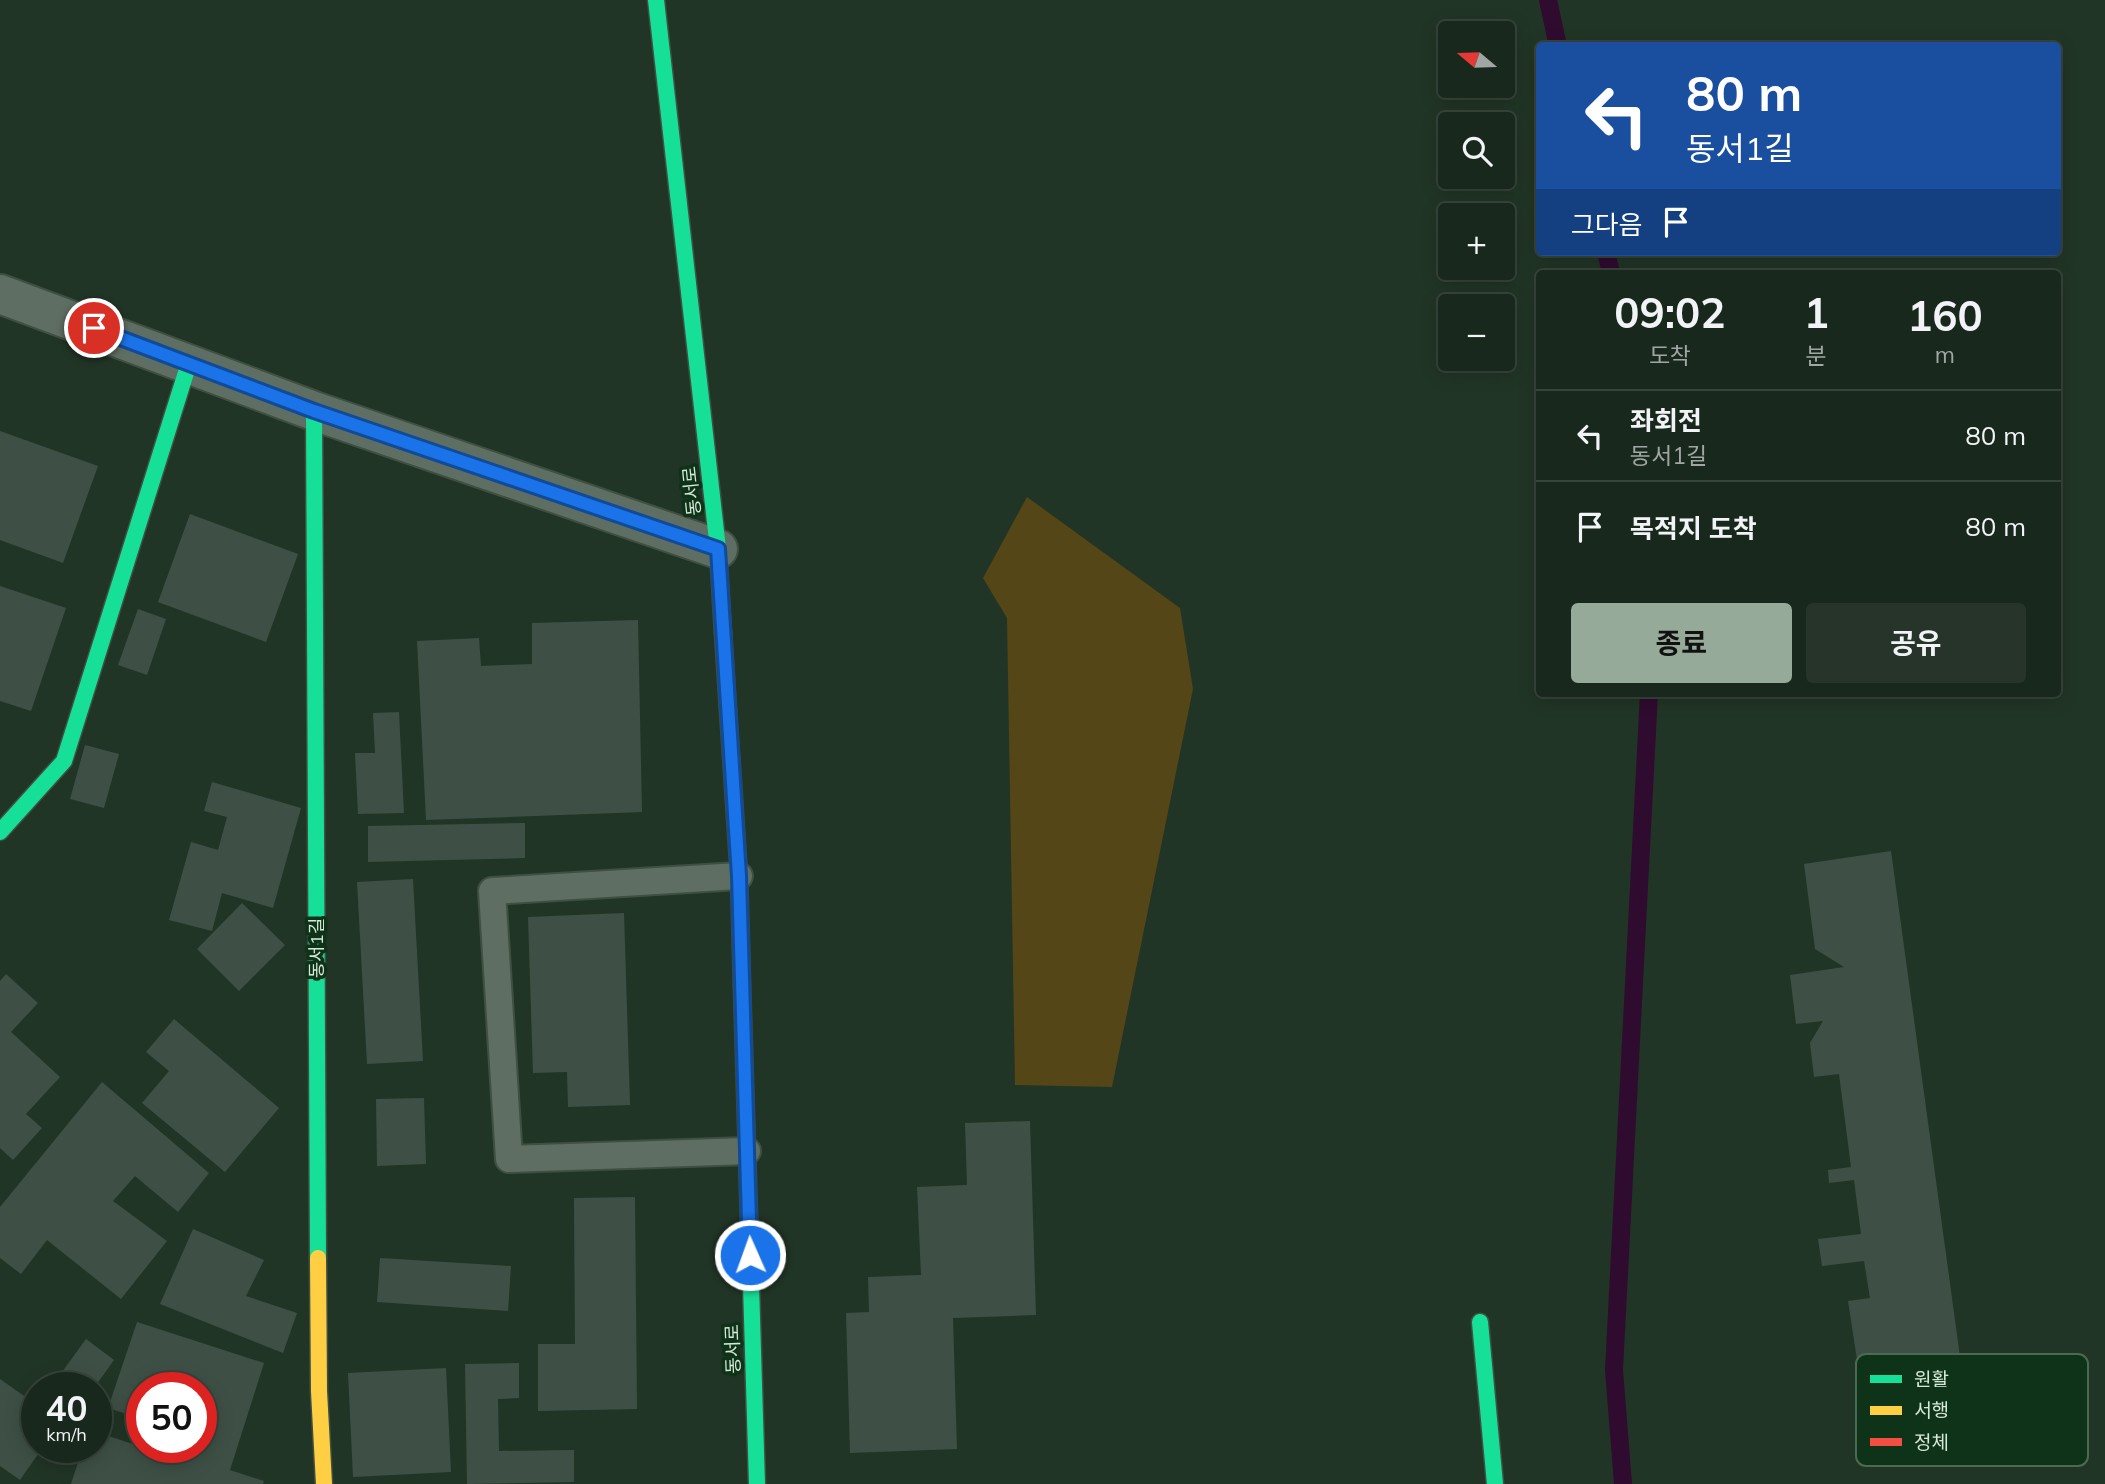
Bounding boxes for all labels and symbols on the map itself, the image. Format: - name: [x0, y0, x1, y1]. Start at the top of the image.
- north arrow: [1438, 21, 1516, 98]
- pin: [64, 298, 124, 358]
- street label: 동서로: [677, 465, 706, 517]
- street label: 동서1길: [305, 918, 328, 978]
- position arrow: [713, 1218, 787, 1292]
- street label: 동서로: [720, 1324, 745, 1374]
- legend: [1856, 1354, 2088, 1466]
- text: 원활: [1914, 1367, 1949, 1391]
- speed limit sign: 50: [126, 1372, 217, 1463]
- text: 서행: [1914, 1398, 1949, 1422]
- text: 정체: [1914, 1430, 1949, 1454]

